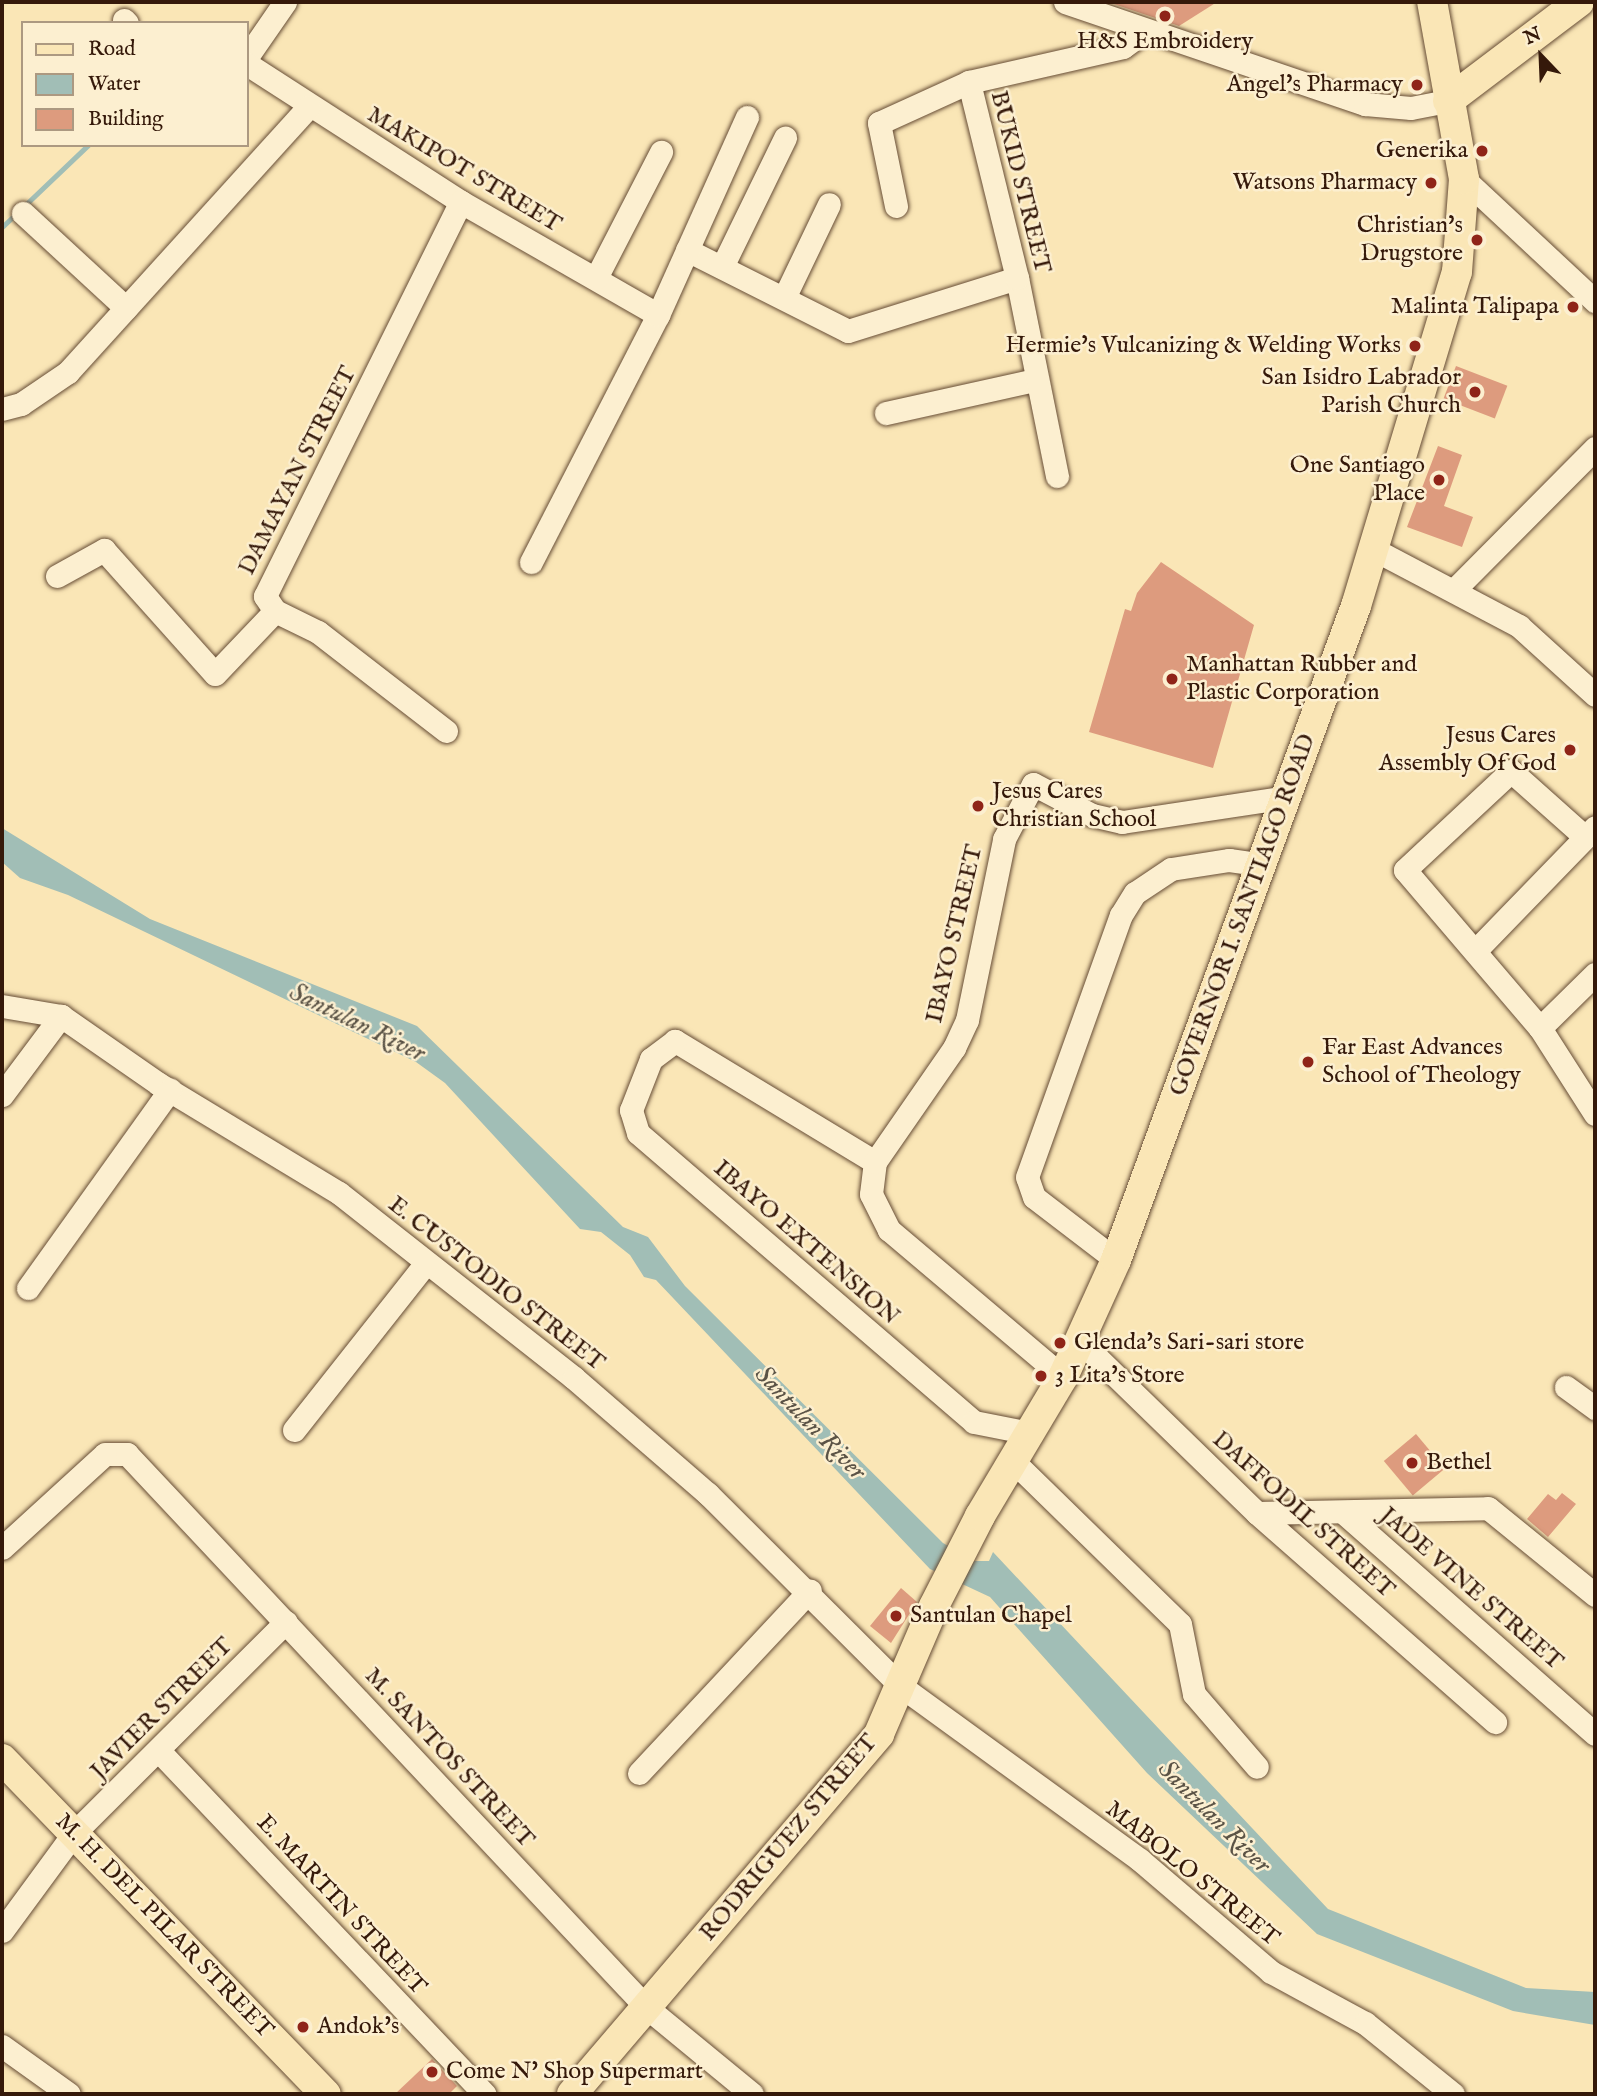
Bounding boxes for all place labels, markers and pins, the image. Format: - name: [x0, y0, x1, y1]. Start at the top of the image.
- marker: H&S Embroidery: [1157, 8, 1173, 24]
- place label: H&S Embroidery: [1077, 28, 1253, 56]
- place label: Angel's Pharmacy: [1226, 71, 1403, 99]
- marker: Angel's Pharmacy: [1409, 77, 1425, 93]
- place label: Generika: [1376, 137, 1468, 165]
- marker: Generika: [1474, 143, 1490, 159]
- place label: Watsons Pharmacy: [1232, 169, 1417, 197]
- marker: Watsons Pharmacy: [1423, 175, 1439, 191]
- place label: Christian's Drugstore: [1357, 212, 1463, 268]
- marker: Christian's Drugstore: [1469, 232, 1485, 248]
- place label: Malinta Talipapa: [1391, 293, 1559, 321]
- marker: Malinta Talipapa: [1565, 299, 1581, 315]
- place label: Hermie's Vulcanizing & Welding Works: [1005, 332, 1401, 360]
- marker: Hermie's Vulcanizing & Welding Works: [1407, 338, 1423, 354]
- place label: San Isidro Labrador Parish Church: [1262, 364, 1461, 420]
- marker: San Isidro Labrador Parish Church: [1467, 384, 1483, 400]
- place label: One Santiago Place: [1290, 452, 1425, 508]
- marker: One Santiago Place: [1431, 472, 1447, 488]
- place label: Manhattan Rubber and Plastic Corporation: [1186, 651, 1417, 707]
- marker: Manhattan Rubber and Plastic Corporation: [1164, 671, 1180, 687]
- place label: Jesus Cares Assembly Of God: [1379, 722, 1556, 778]
- marker: Jesus Cares Assembly Of God: [1562, 742, 1578, 758]
- place label: Jesus Cares Christian School: [992, 778, 1156, 834]
- marker: Jesus Cares Christian School: [970, 798, 986, 814]
- place label: Far East Advances School of Theology: [1322, 1034, 1521, 1090]
- marker: Far East Advances School of Theology: [1300, 1054, 1316, 1070]
- place label: Glenda's Sari-sari store: [1074, 1329, 1304, 1357]
- marker: Glenda's Sari-sari store: [1052, 1335, 1068, 1351]
- place label: 3 Lita's Store: [1055, 1362, 1185, 1390]
- marker: 3 Lita's Store: [1033, 1368, 1049, 1384]
- place label: Bethel: [1426, 1449, 1491, 1477]
- marker: Bethel: [1404, 1455, 1420, 1471]
- place label: Santulan Chapel: [910, 1602, 1072, 1630]
- marker: Santulan Chapel: [888, 1608, 904, 1624]
- place label: Andok's: [317, 2013, 399, 2041]
- marker: Andok's: [295, 2019, 311, 2035]
- place label: Come N' Shop Supermart: [446, 2058, 703, 2086]
- marker: Come N' Shop Supermart: [424, 2064, 440, 2080]

